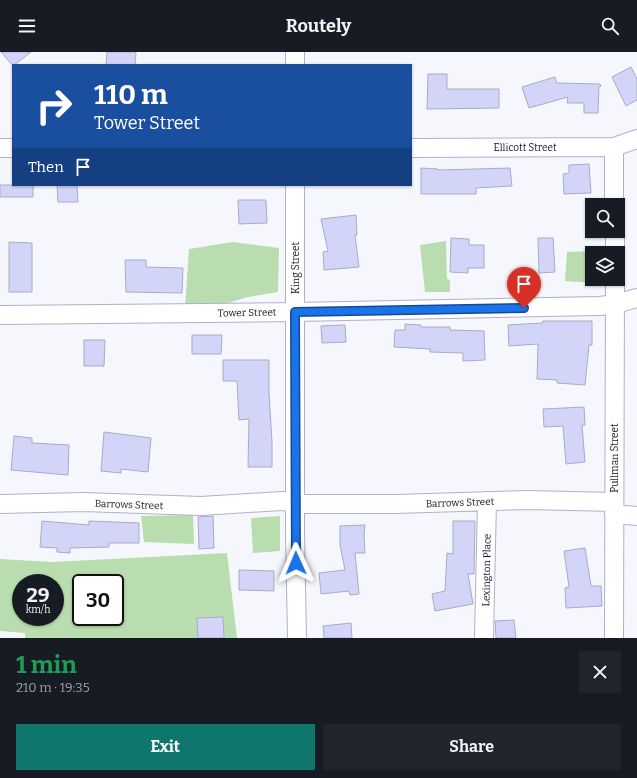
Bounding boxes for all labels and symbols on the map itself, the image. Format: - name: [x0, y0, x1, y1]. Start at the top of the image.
- street label: Ellicott Street: [493, 142, 557, 154]
- street label: King Street: [290, 242, 302, 294]
- pin: [507, 267, 541, 308]
- street label: Tower Street: [217, 306, 277, 320]
- street label: Pullman Street: [609, 423, 621, 493]
- street label: Barrows Street: [426, 496, 495, 510]
- street label: Barrows Street: [95, 498, 164, 512]
- street label: Lexington Place: [480, 534, 494, 607]
- position arrow: [275, 542, 317, 584]
- speed limit sign: 30: [72, 574, 124, 626]

